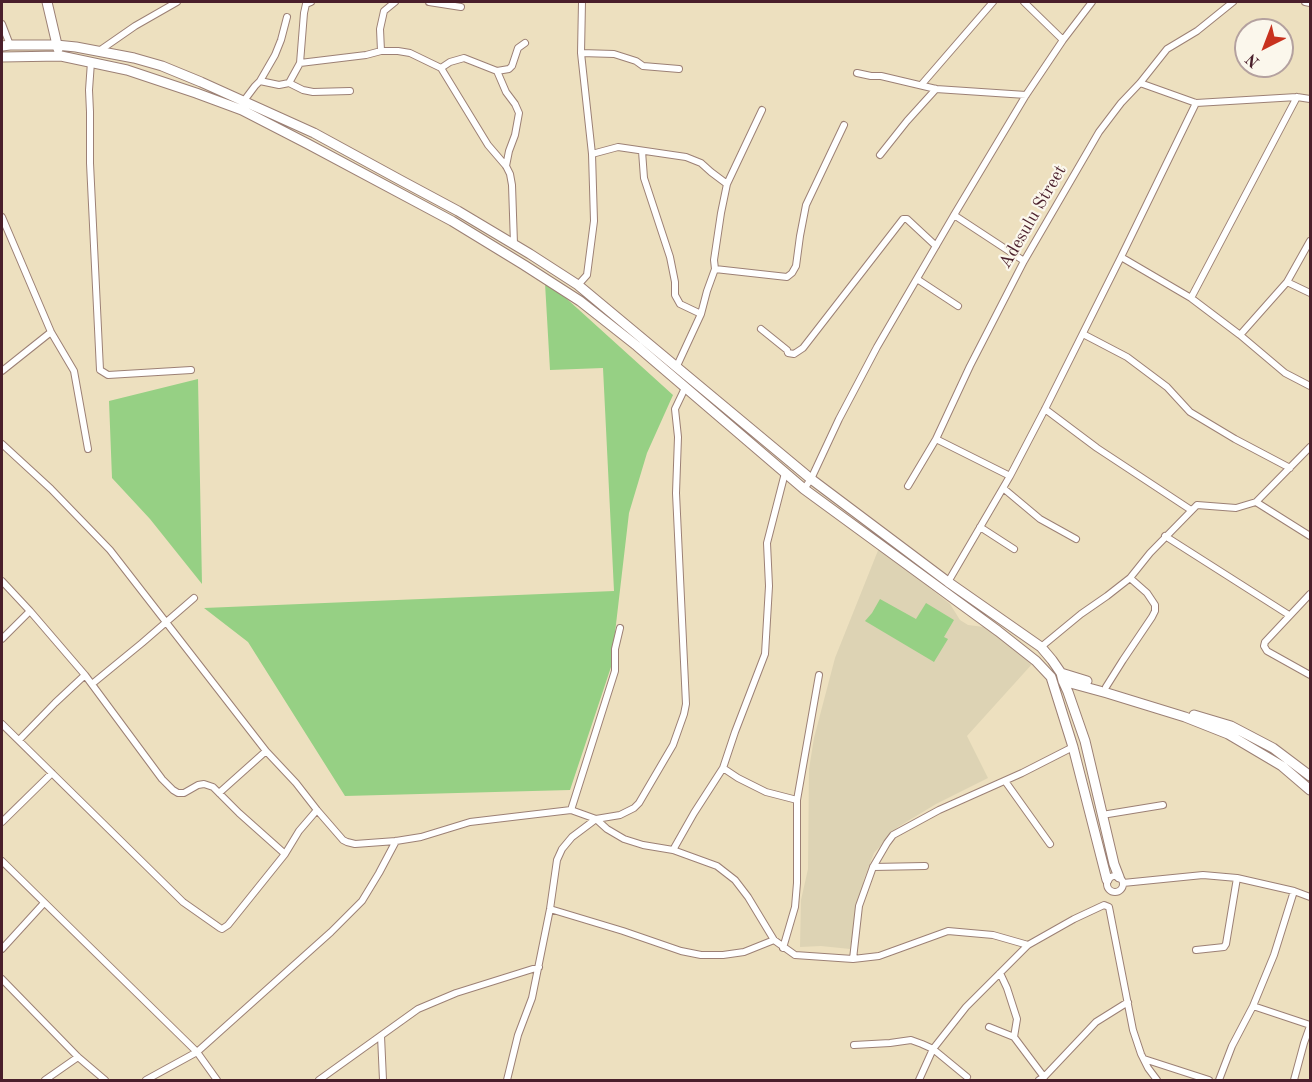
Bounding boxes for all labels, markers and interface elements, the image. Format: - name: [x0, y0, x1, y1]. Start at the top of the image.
- north arrow: [1234, 18, 1294, 78]
- text: N: [1243, 50, 1263, 70]
- street label: Adesulu Street: [995, 161, 1071, 273]

